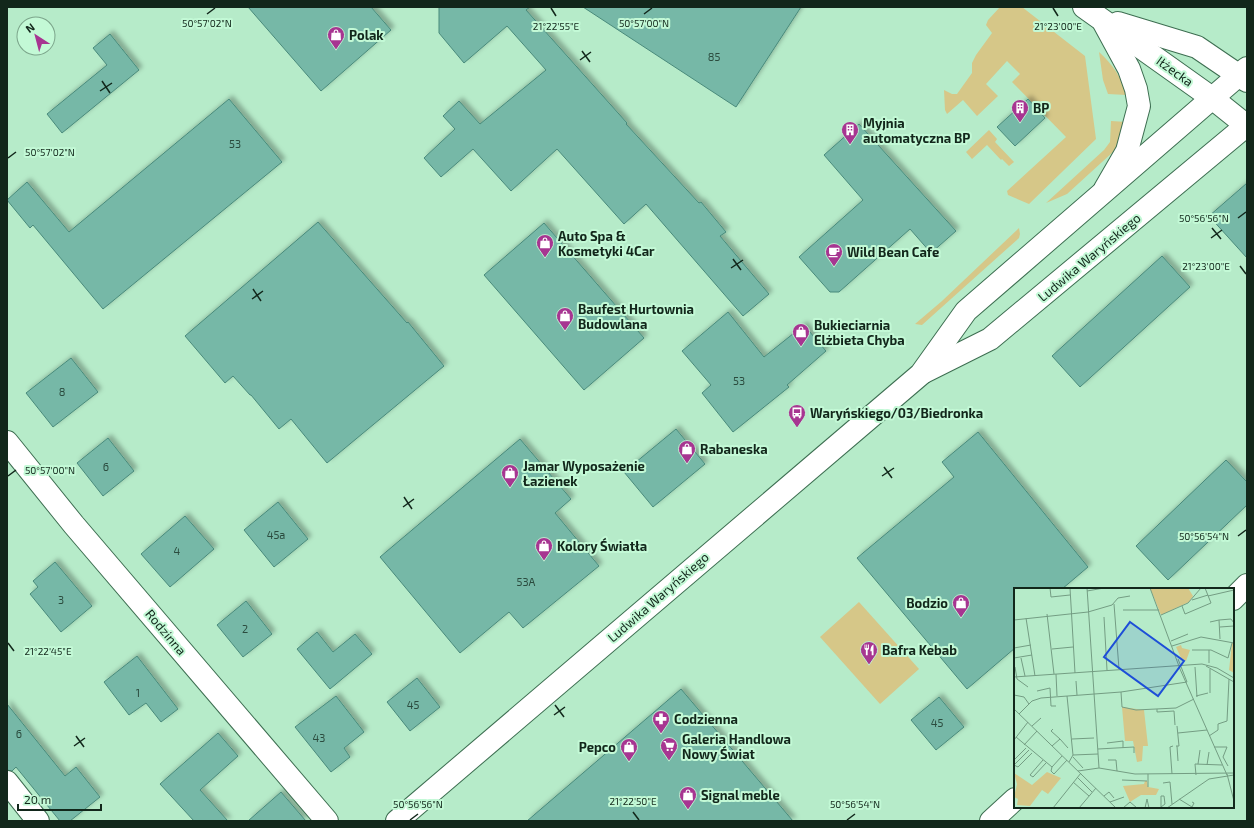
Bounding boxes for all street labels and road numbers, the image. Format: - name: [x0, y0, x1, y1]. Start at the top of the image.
- street label: Iłżecka: [1154, 52, 1196, 90]
- street label: Ludwika Waryńskiego: [1034, 209, 1144, 305]
- street label: Ludwika Waryńskiego: [604, 549, 712, 645]
- street label: Rodzinna: [142, 606, 190, 658]

